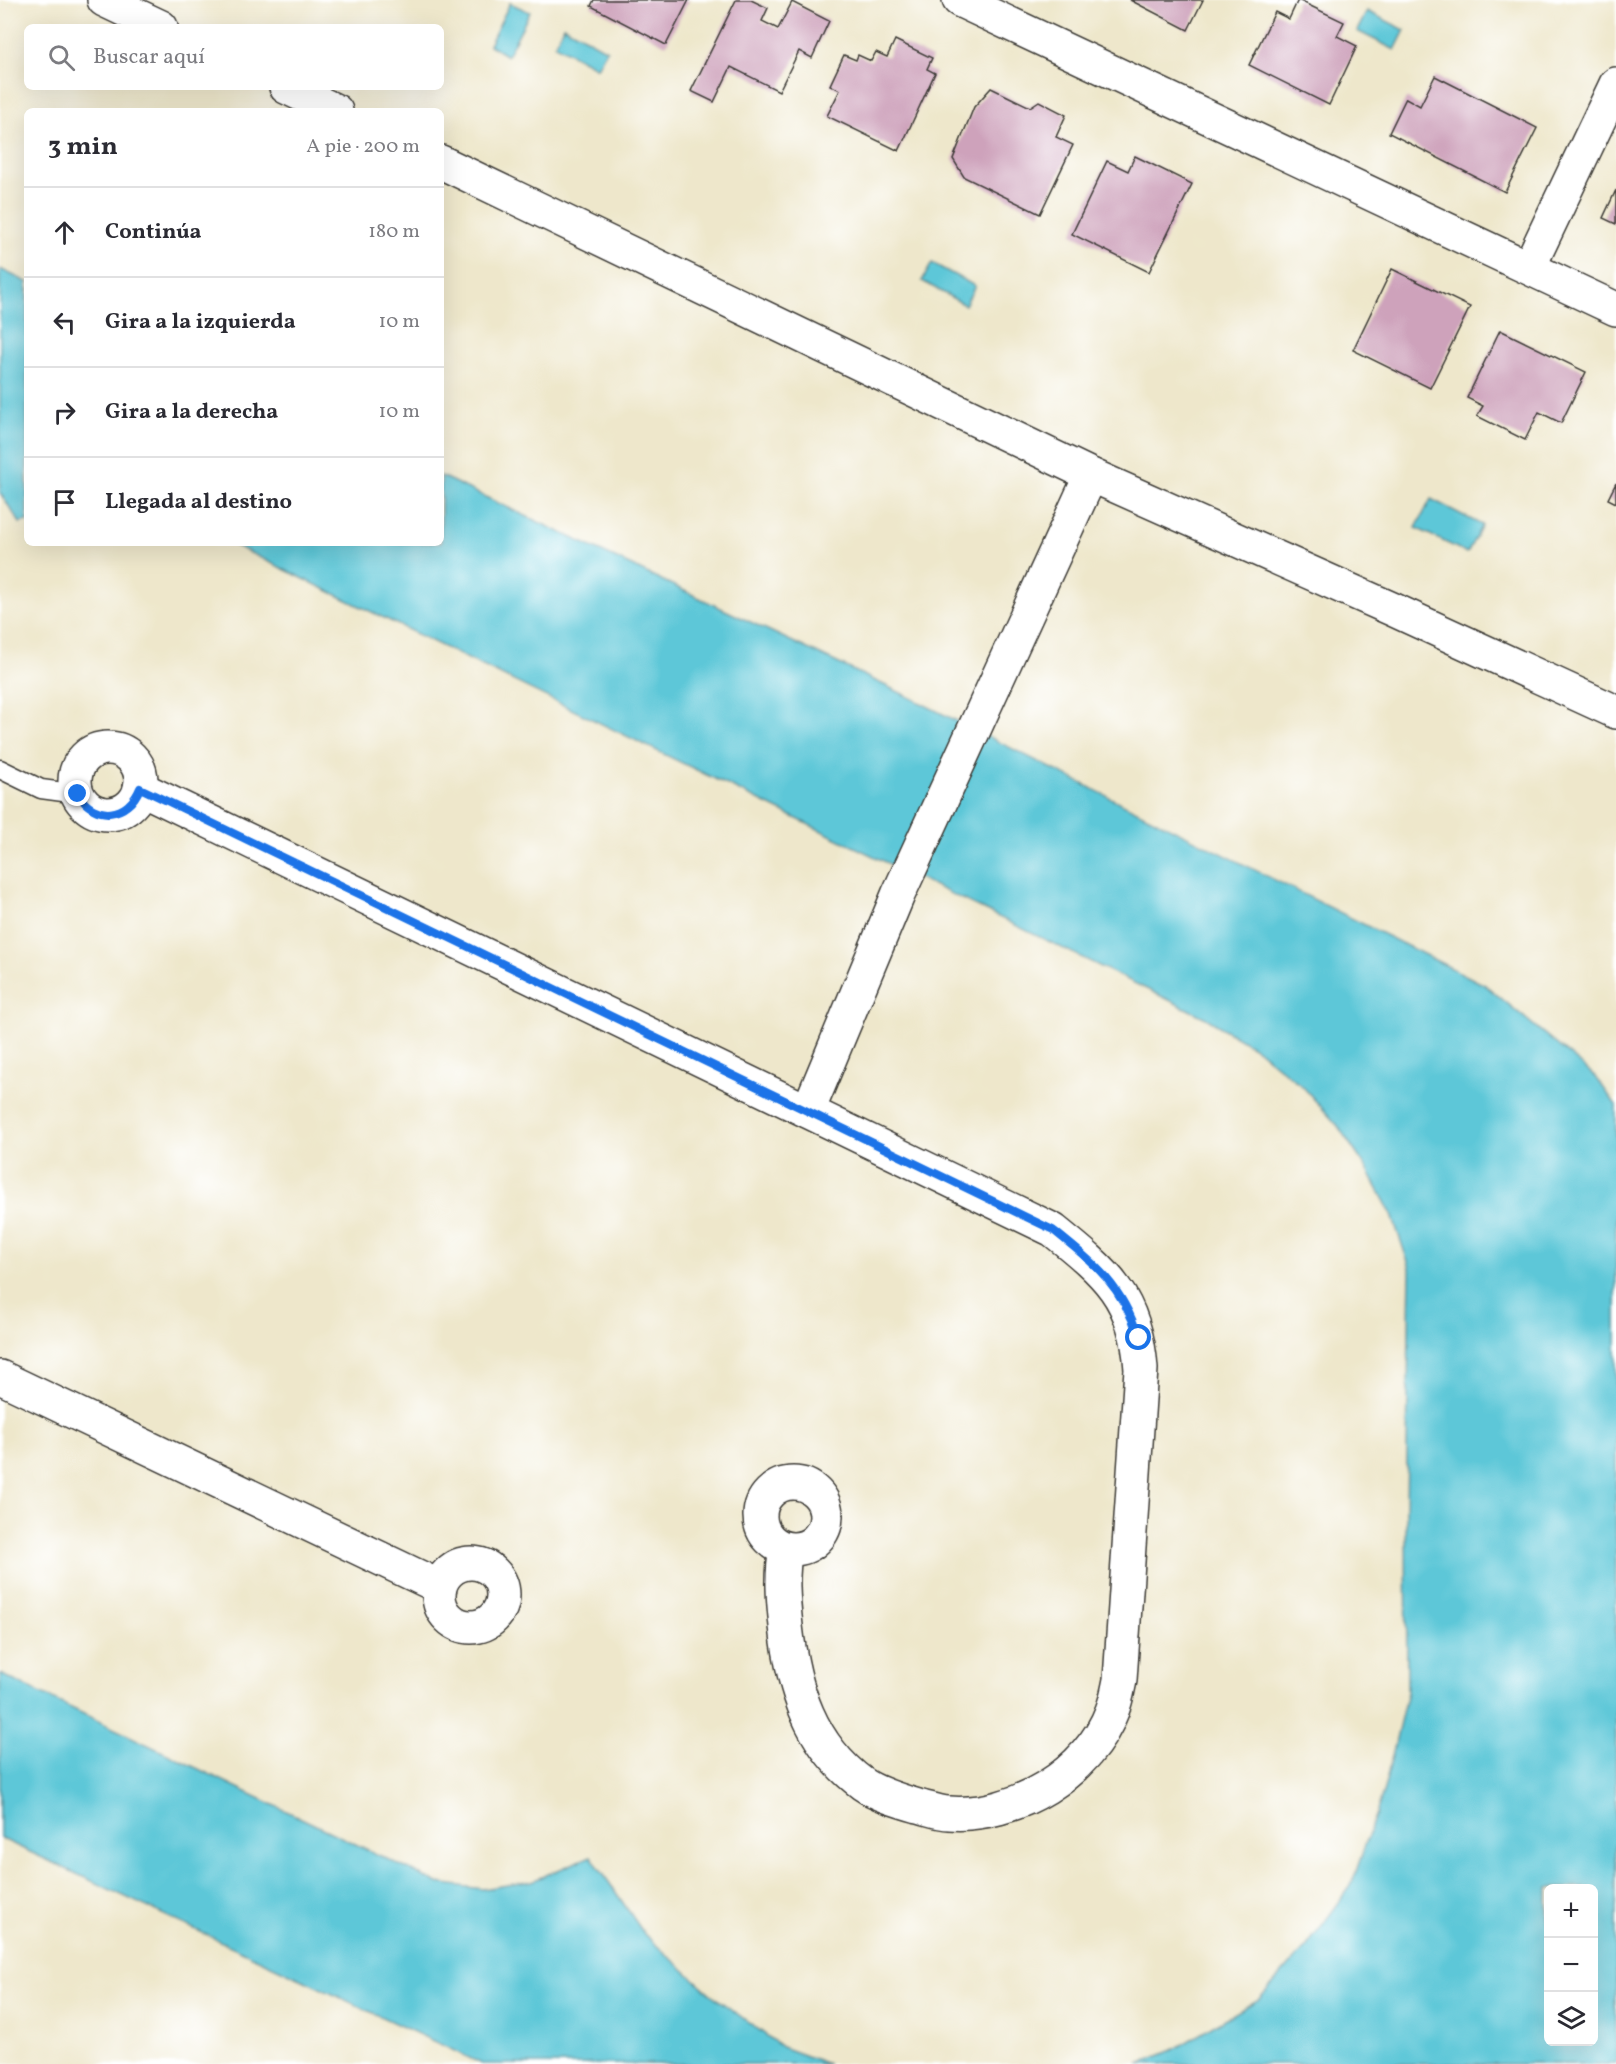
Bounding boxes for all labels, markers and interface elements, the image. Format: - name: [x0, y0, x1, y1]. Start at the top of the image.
- search box: [24, 24, 444, 90]
- icon: search: [45, 41, 78, 74]
- text: Buscar aquí: [93, 42, 205, 73]
- text: 3 min: [48, 129, 118, 165]
- text: A pie · 200 m: [306, 133, 420, 161]
- icon: ahead: [48, 216, 81, 249]
- text: Continúa: [105, 217, 202, 248]
- text: 180 m: [368, 218, 420, 246]
- icon: left: [48, 306, 81, 339]
- text: Gira a la izquierda: [105, 307, 296, 338]
- text: 10 m: [379, 308, 420, 336]
- icon: right: [48, 396, 81, 429]
- text: Gira a la derecha: [105, 397, 278, 428]
- text: 10 m: [379, 398, 420, 426]
- icon: arrive: [48, 486, 81, 519]
- text: Llegada al destino: [105, 487, 292, 518]
- route end: [64, 780, 90, 806]
- route start: [1125, 1324, 1151, 1350]
- map controls: [1544, 1884, 1598, 2046]
- button: +: [1544, 1884, 1598, 1938]
- button: −: [1544, 1938, 1598, 1992]
- button: layers: [1544, 1992, 1598, 2046]

